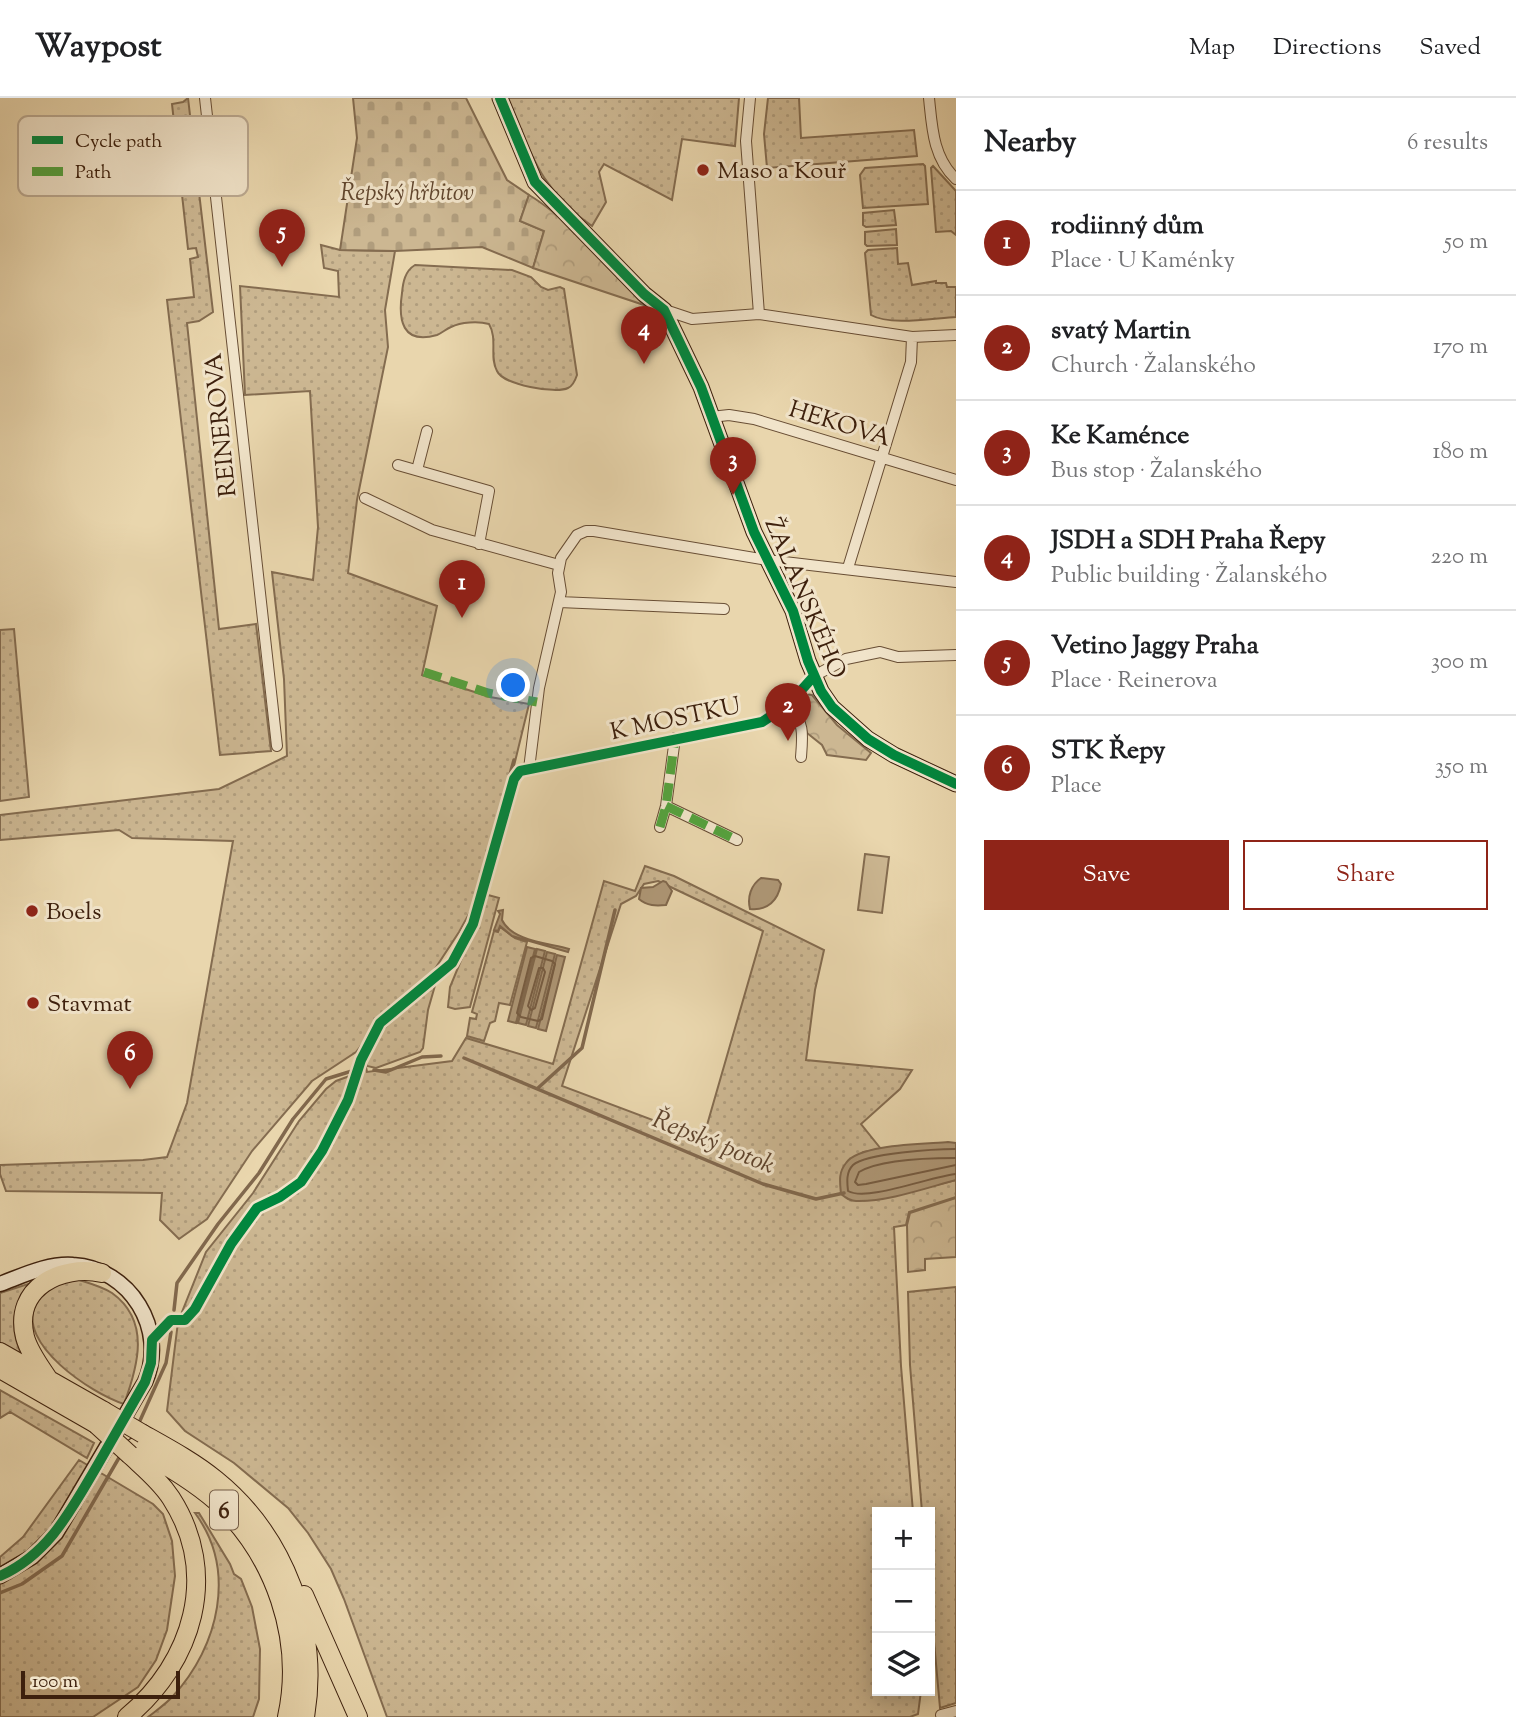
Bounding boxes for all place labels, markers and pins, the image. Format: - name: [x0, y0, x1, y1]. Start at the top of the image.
- place label: Maso a Kouř: [717, 155, 846, 189]
- marker: Maso a Kouř: [695, 162, 711, 178]
- pin: 5: [259, 209, 305, 267]
- pin: 4: [621, 306, 667, 364]
- pin: 3: [710, 437, 756, 495]
- pin: 1: [439, 560, 485, 618]
- pin: 2: [765, 683, 811, 741]
- place label: Boels: [46, 896, 101, 930]
- marker: Boels: [24, 903, 40, 919]
- place label: Stavmat: [47, 988, 132, 1022]
- marker: Stavmat: [25, 995, 41, 1011]
- pin: 6: [107, 1031, 153, 1089]

